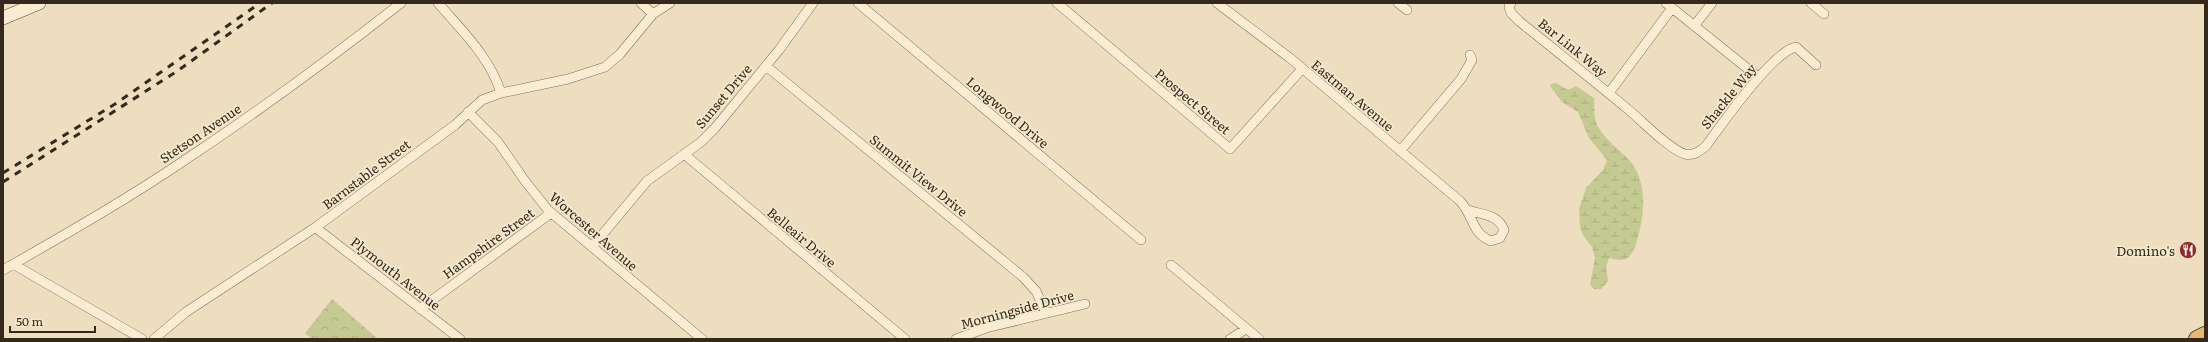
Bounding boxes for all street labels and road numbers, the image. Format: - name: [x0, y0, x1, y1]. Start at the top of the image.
- street label: Bar Link Way: [1534, 13, 1612, 81]
- street label: Eastman Avenue: [1308, 55, 1398, 135]
- street label: Shackle Way: [1696, 59, 1761, 133]
- street label: Sunset Drive: [690, 60, 756, 132]
- street label: Prospect Street: [1151, 64, 1235, 139]
- street label: Longwood Drive: [963, 72, 1054, 152]
- street label: Stetson Avenue: [155, 99, 245, 167]
- street label: Summit View Drive: [866, 130, 972, 221]
- street label: Barnstable Street: [318, 134, 415, 213]
- street label: Worcester Avenue: [546, 187, 642, 275]
- street label: Belleair Drive: [763, 202, 841, 272]
- street label: Hampshire Street: [438, 203, 538, 283]
- street label: Plymouth Avenue: [347, 232, 445, 314]
- street label: Morningside Drive: [958, 285, 1076, 333]

